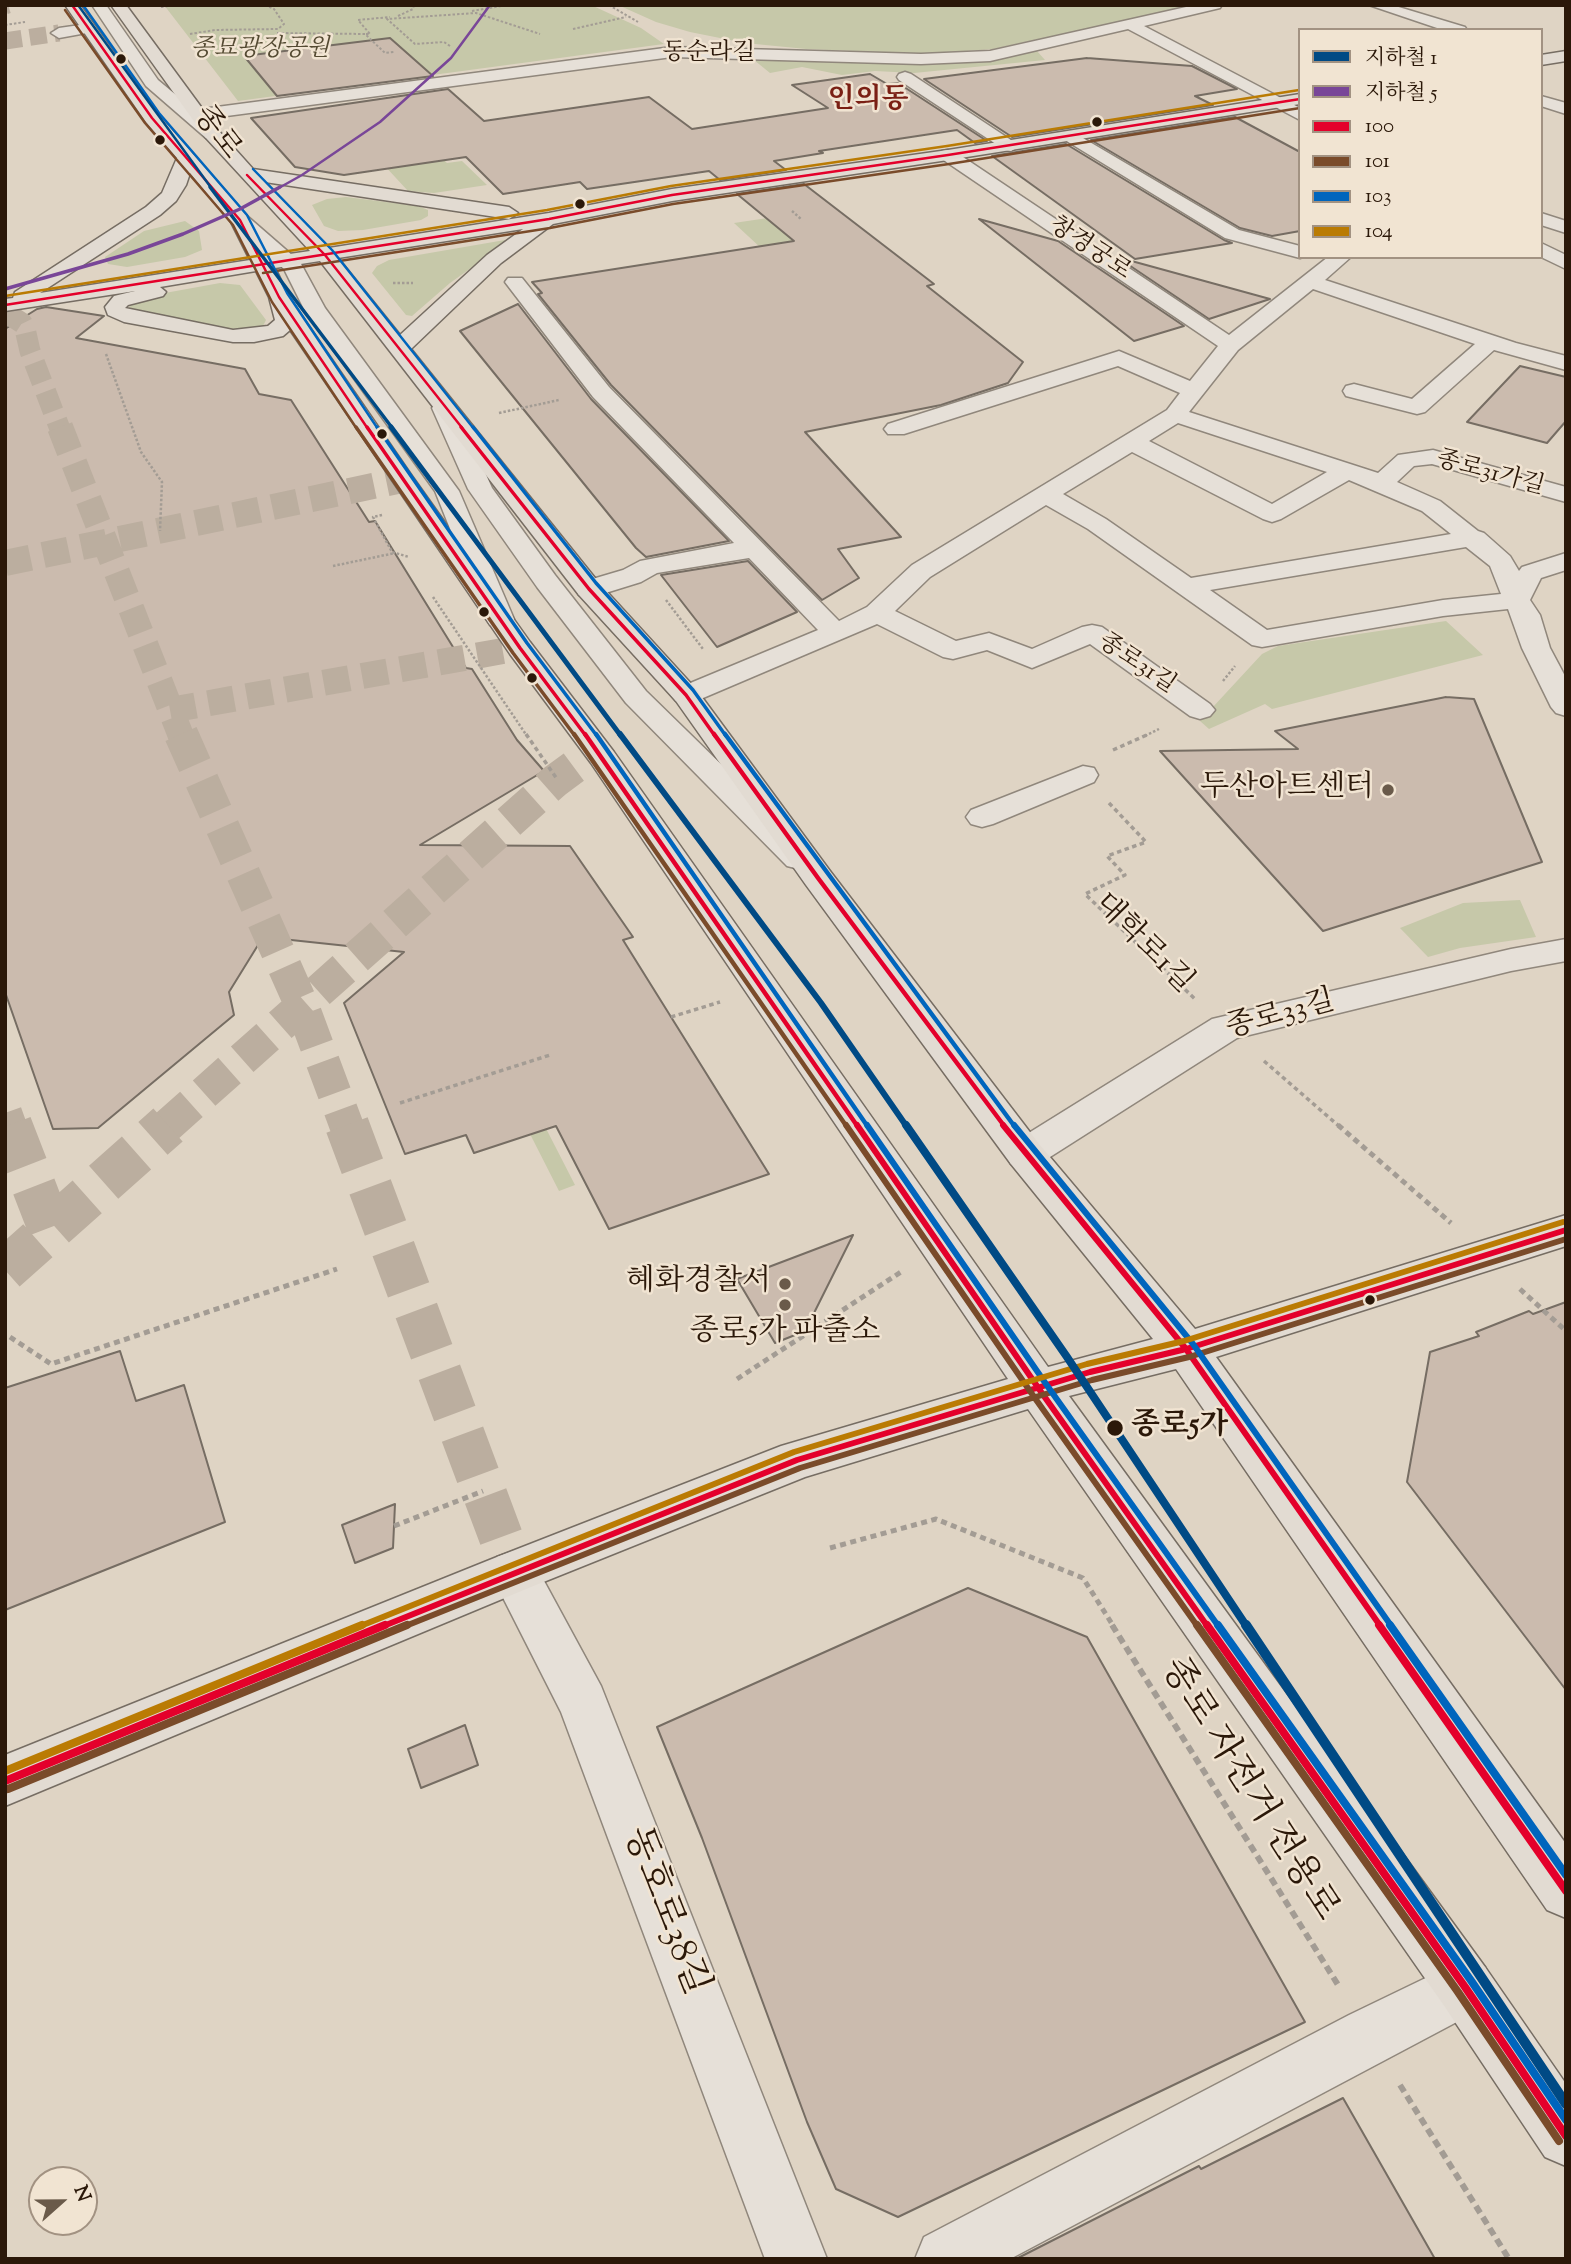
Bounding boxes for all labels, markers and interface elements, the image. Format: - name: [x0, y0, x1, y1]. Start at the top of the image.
- legend: [1298, 28, 1543, 259]
- park label: 종묘광장공원: [190, 37, 330, 65]
- street label: 동순라길: [663, 41, 755, 69]
- text: 지하철 1: [1365, 44, 1437, 74]
- unlabelled marker: [114, 52, 128, 66]
- text: 지하철 5: [1365, 79, 1438, 109]
- district label: 인의동: [827, 85, 909, 119]
- street label: 종로: [183, 100, 247, 168]
- text: 100: [1365, 112, 1394, 142]
- unlabelled marker: [1090, 115, 1104, 129]
- unlabelled marker: [153, 133, 167, 147]
- text: 101: [1365, 147, 1390, 177]
- text: 103: [1365, 182, 1392, 212]
- unlabelled marker: [573, 197, 587, 211]
- street label: 창경궁로: [1043, 212, 1135, 288]
- text: 104: [1365, 217, 1393, 247]
- unlabelled marker: [375, 427, 389, 441]
- street label: 종로31가길: [1433, 447, 1547, 503]
- unlabelled marker: [477, 605, 491, 619]
- street label: 종로31길: [1092, 629, 1180, 701]
- unlabelled marker: [525, 671, 539, 685]
- place label: 두산아트센터: [1200, 772, 1374, 808]
- marker: 두산아트센터: [1380, 782, 1396, 798]
- street label: 대학로1길: [1085, 888, 1199, 1002]
- street label: 종로33길: [1223, 985, 1339, 1049]
- place label: 혜화경찰서: [626, 1266, 771, 1302]
- marker: 혜화경찰서: [777, 1276, 793, 1292]
- unlabelled marker: [1363, 1293, 1377, 1307]
- marker: 종로5가 파출소: [777, 1297, 793, 1313]
- place label: 종로5가 파출소: [690, 1316, 880, 1352]
- place label: 종로5가: [1131, 1410, 1228, 1446]
- marker: 종로5가: [1105, 1418, 1125, 1438]
- street label: 종로 자전거 전용로: [1148, 1651, 1346, 1931]
- street label: 동호로38길: [611, 1822, 715, 2002]
- north arrow: [28, 2166, 98, 2236]
- text: N: [66, 2182, 97, 2206]

